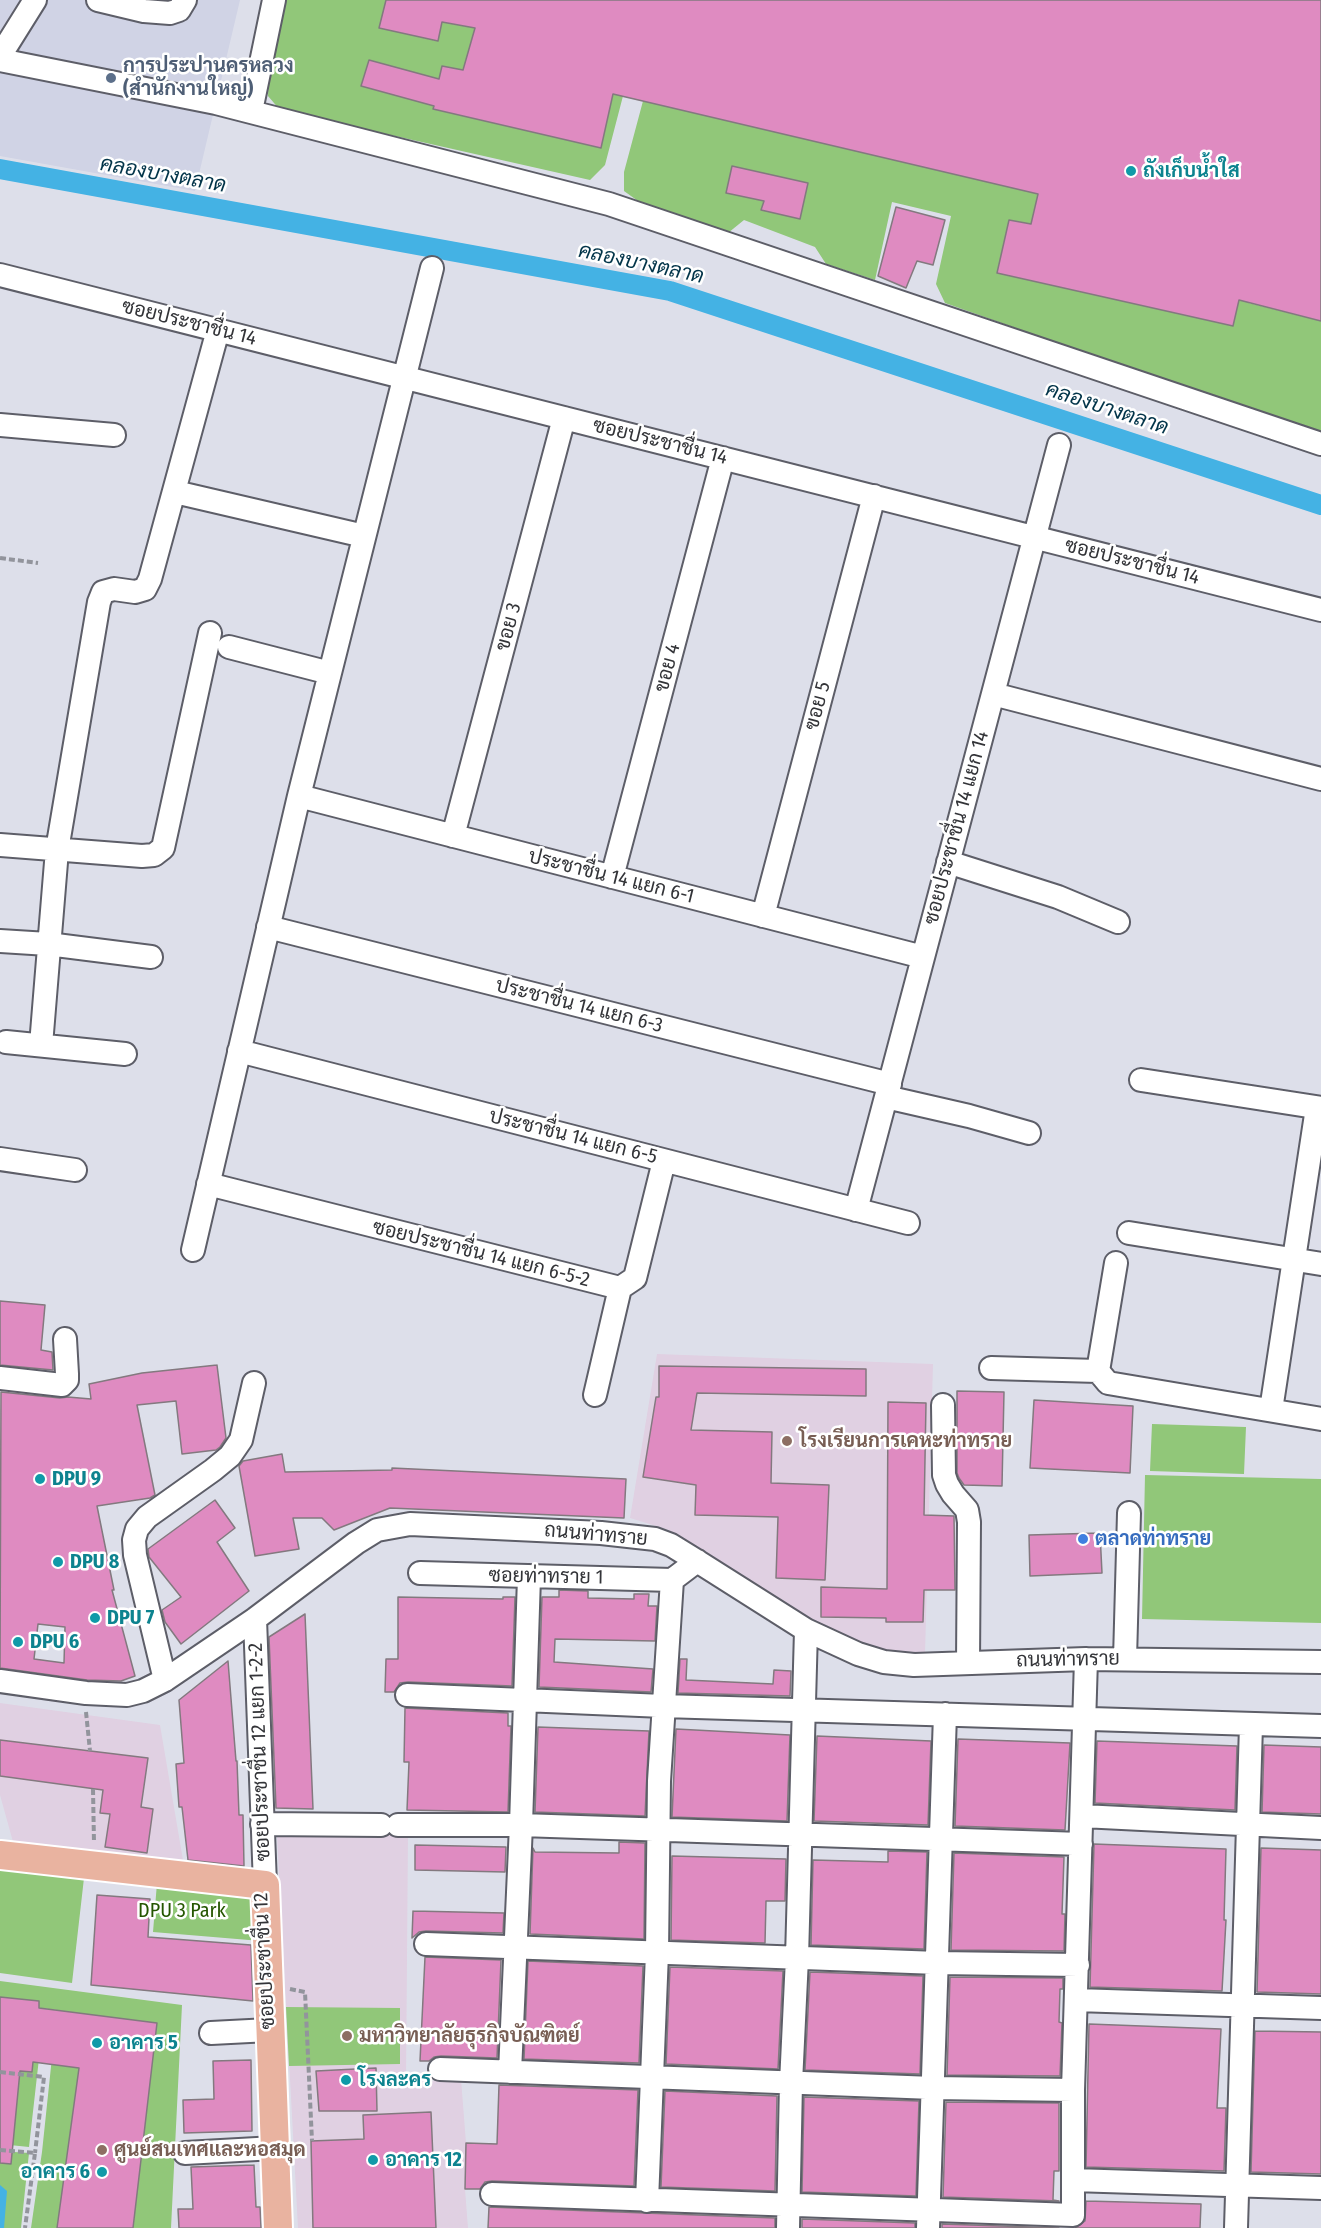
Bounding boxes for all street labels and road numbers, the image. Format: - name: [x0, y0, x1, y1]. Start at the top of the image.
- street label: ซอยประชาชื่น 14: [119, 295, 259, 351]
- street label: ซอยประชาชื่น 14: [590, 414, 730, 470]
- street label: ซอยประชาชื่น 14: [1062, 534, 1202, 590]
- street label: ขอย 3: [491, 600, 527, 654]
- street label: ขอย 4: [650, 641, 686, 695]
- street label: ฃอย 5: [800, 679, 836, 733]
- street label: ซอยประชาชื่น 14 แยก 14: [920, 729, 994, 927]
- street label: ประชาชื่น 14 แยก 6-1: [526, 845, 696, 909]
- street label: ประชาชื่น 14 แยก 6-3: [493, 974, 665, 1038]
- street label: ประชาชื่น 14 แยก 6-5: [486, 1104, 660, 1170]
- street label: ซอยประชาชื่น 14 แยก 6-5-2: [370, 1215, 592, 1293]
- street label: ถนนท่าทราย: [543, 1519, 649, 1551]
- street label: ซอยท่าทราย 1: [488, 1564, 604, 1590]
- street label: ซอยประชาชื่น 12 แยก 1-2-2: [244, 1642, 276, 1862]
- street label: ถนนท่าทราย: [1016, 1647, 1120, 1673]
- street label: ซอยประชาชื่น 12: [249, 1892, 281, 2030]

